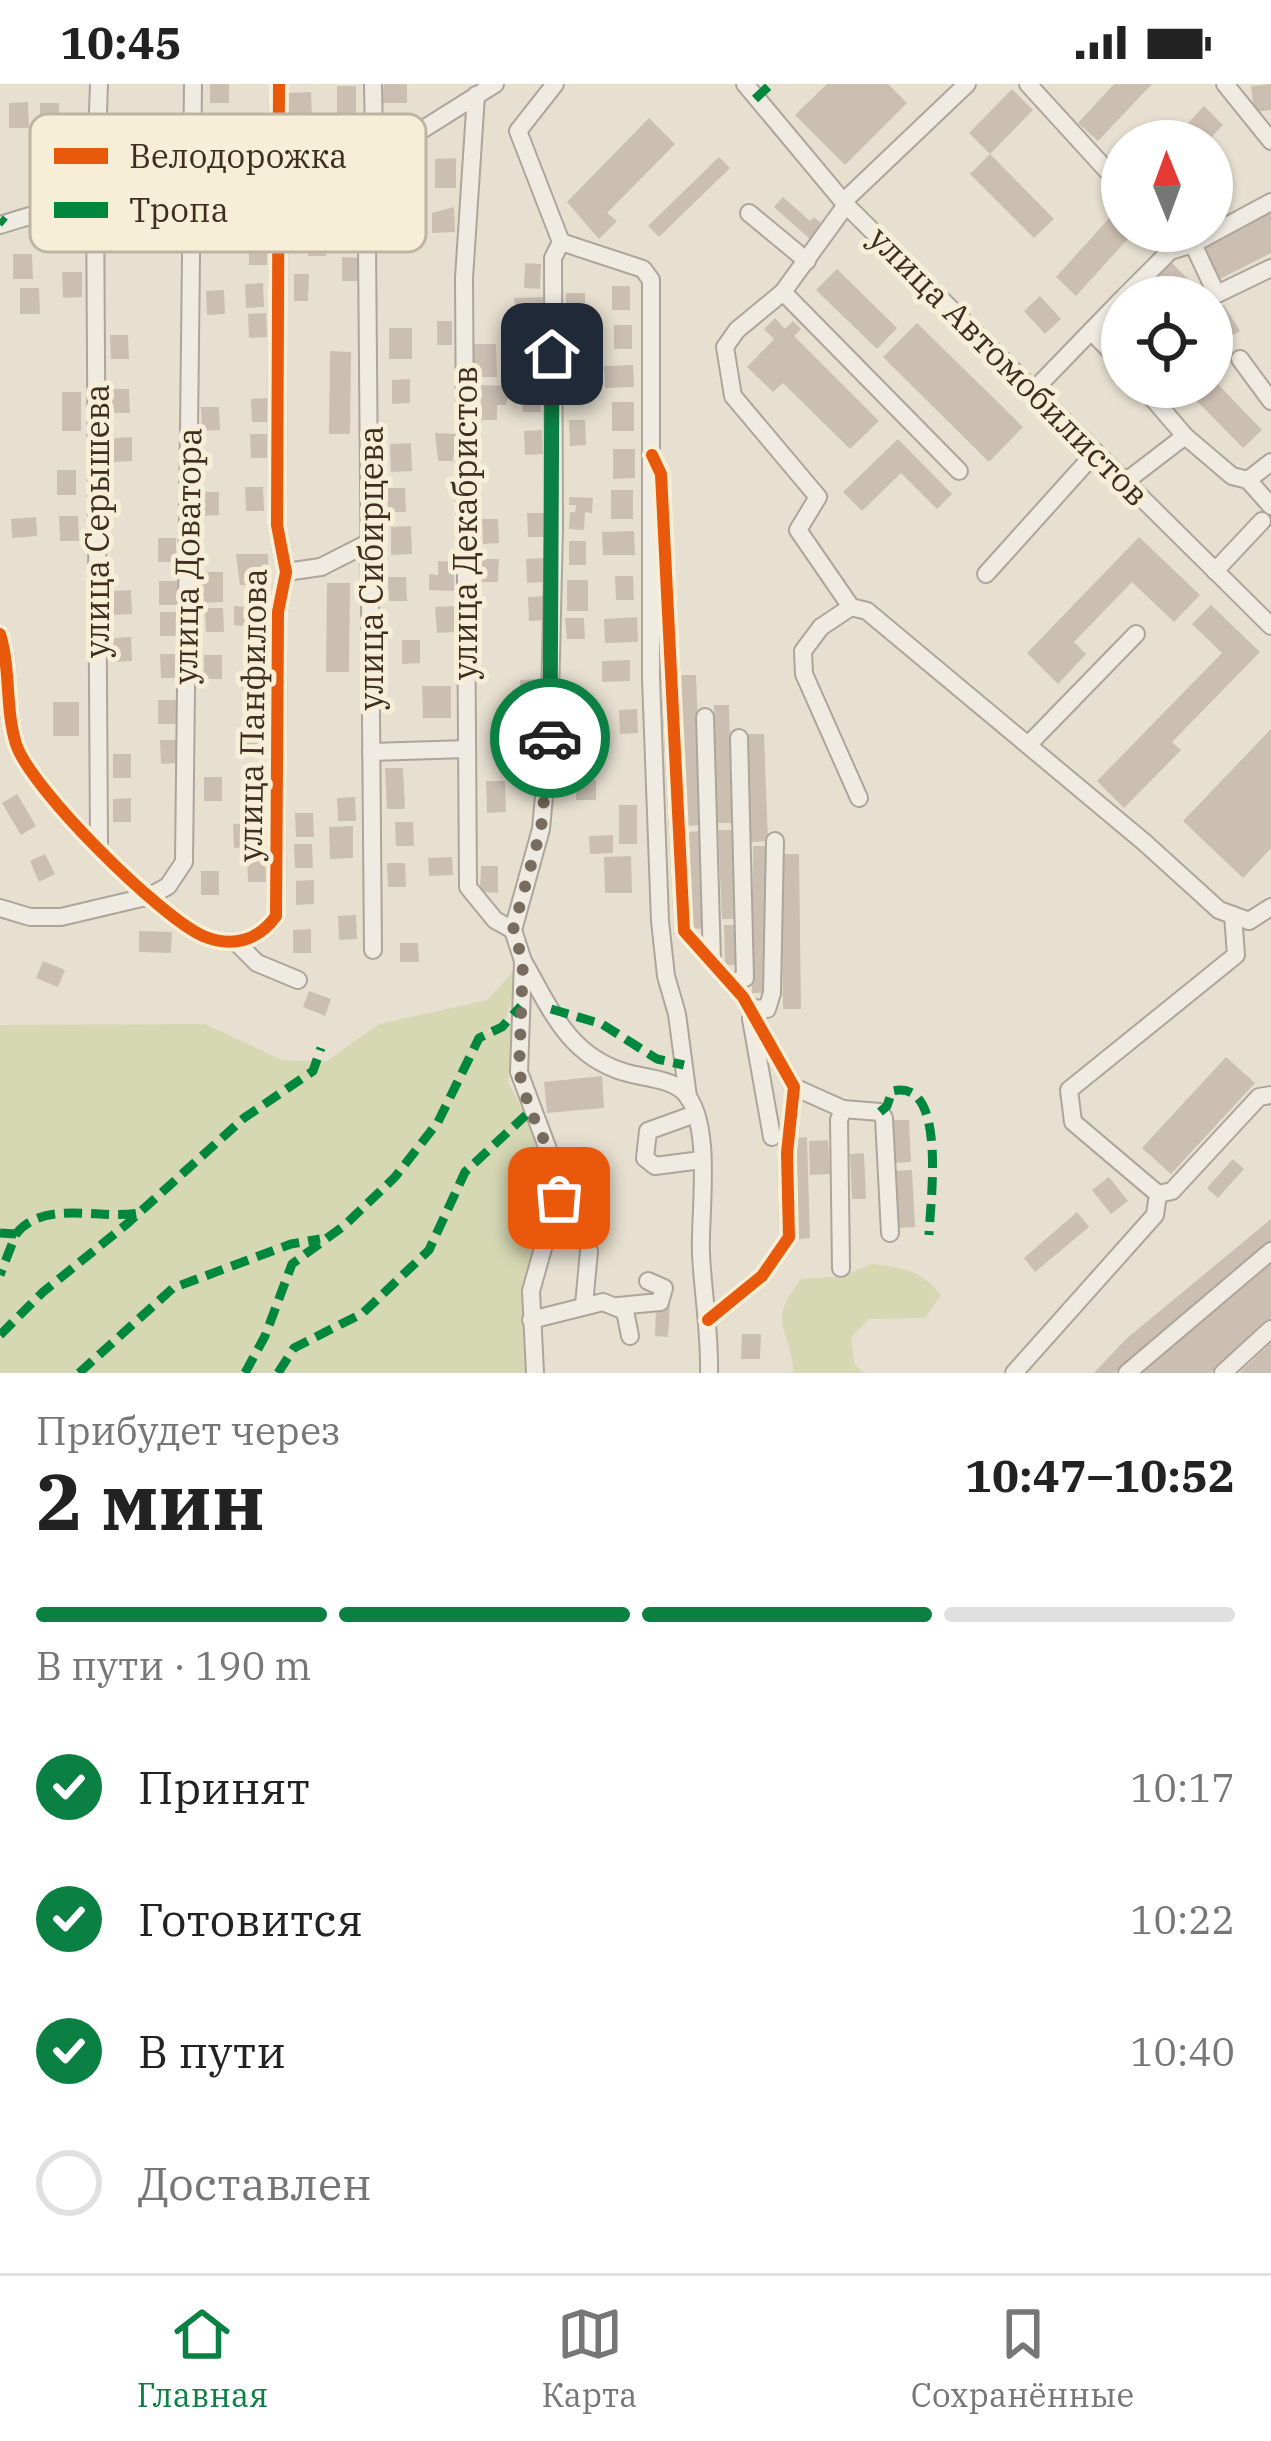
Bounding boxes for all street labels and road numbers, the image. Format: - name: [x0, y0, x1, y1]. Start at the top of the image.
- street label: улица Автомобилистов: [860, 217, 1158, 515]
- street label: улица Декабристов: [443, 366, 486, 680]
- street label: улица Серышева: [75, 384, 118, 658]
- street label: улица Сибирцева: [349, 426, 392, 710]
- street label: улица Доватора: [163, 427, 210, 685]
- street label: улица Панфилова: [227, 568, 276, 862]

